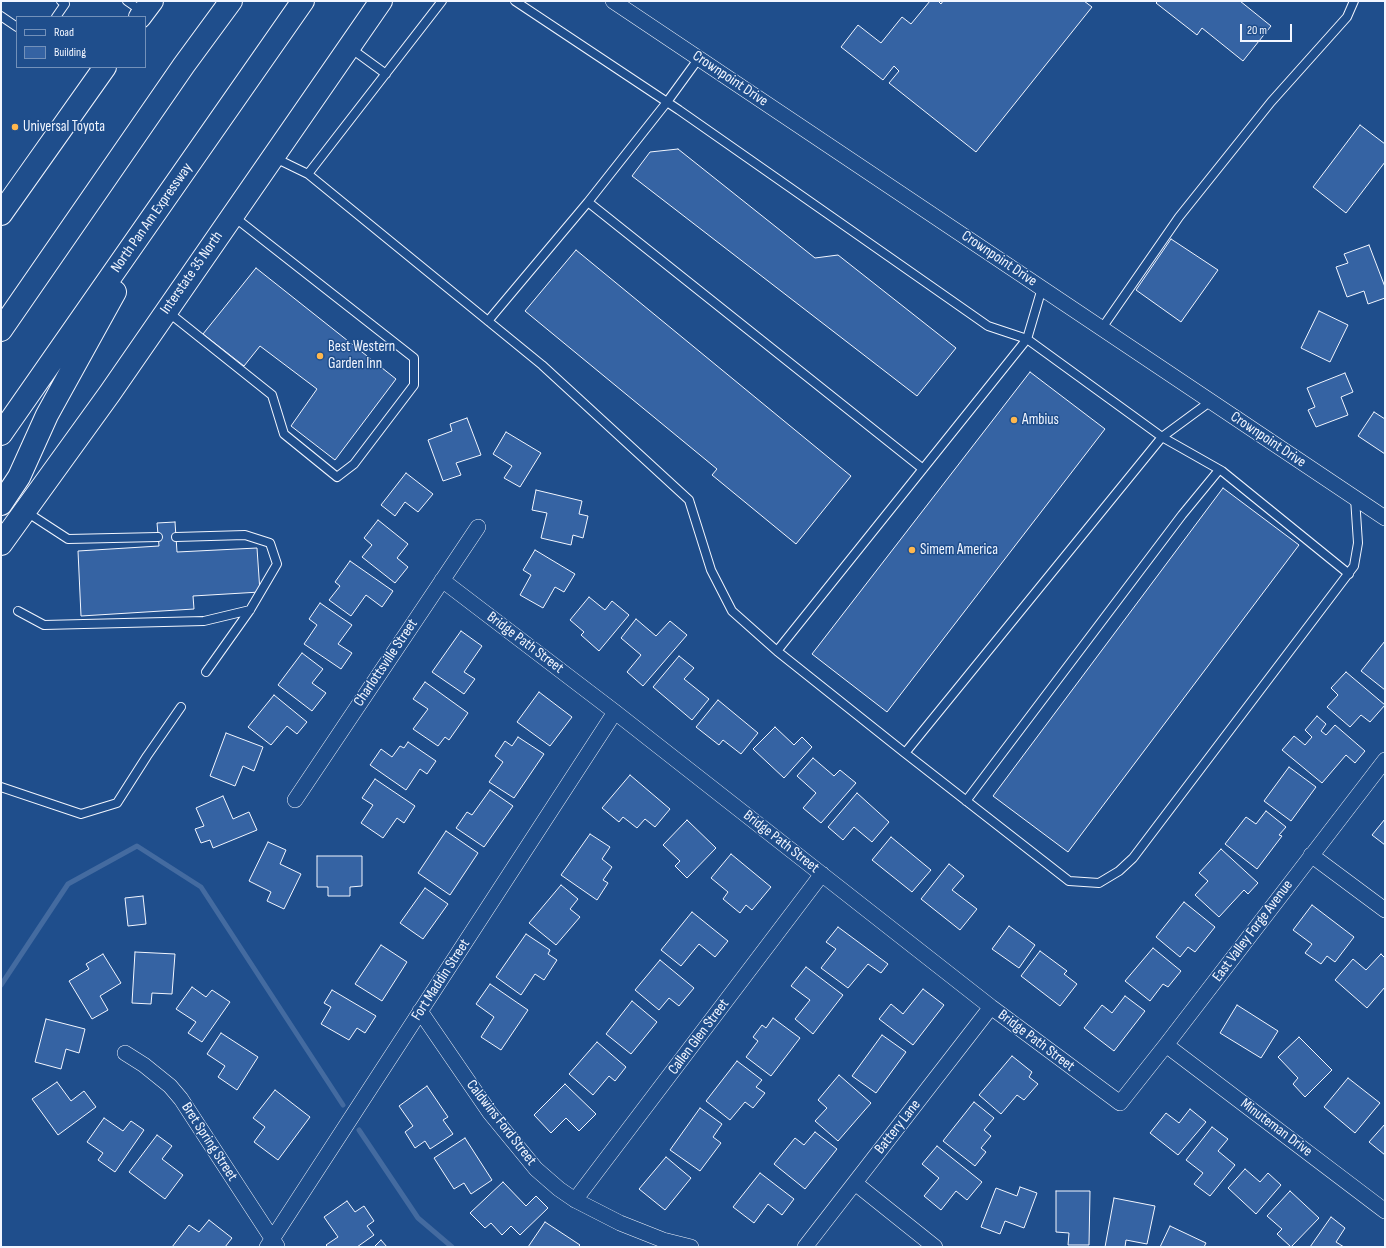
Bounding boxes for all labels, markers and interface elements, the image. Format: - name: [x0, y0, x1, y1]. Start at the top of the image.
- legend: [16, 16, 146, 68]
- scale bar: [1242, 16, 1294, 42]
- text: 20 m: [1247, 23, 1267, 38]
- text: Road: [54, 25, 74, 40]
- text: Building: [54, 45, 86, 60]
- street label: Crownpoint Drive: [689, 47, 771, 111]
- place label: Universal Toyota: [23, 118, 105, 136]
- marker: Universal Toyota: [10, 122, 20, 132]
- street label: North Pan Am Expressway: [107, 160, 197, 276]
- street label: Crownpoint Drive: [958, 227, 1040, 291]
- street label: Interstate 35 North: [157, 228, 227, 318]
- place label: Best Western Garden Inn: [328, 338, 395, 373]
- marker: Best Western Garden Inn: [315, 351, 325, 361]
- street label: Crownpoint Drive: [1227, 408, 1309, 472]
- place label: Ambius: [1022, 411, 1059, 429]
- marker: Ambius: [1009, 415, 1019, 425]
- place label: Simem America: [920, 541, 998, 559]
- marker: Simem America: [907, 545, 917, 555]
- street label: Bridge Path Street: [483, 608, 567, 678]
- street label: Charlottsville Street: [350, 616, 422, 710]
- street label: Bridge Path Street: [739, 807, 823, 877]
- street label: East Valley Forge Avenue: [1209, 877, 1297, 985]
- street label: Fort Maddin Street: [408, 936, 474, 1024]
- street label: Callen Glen Street: [665, 996, 733, 1078]
- street label: Bridge Path Street: [994, 1006, 1078, 1076]
- street label: Caldwins Ford Street: [462, 1077, 540, 1169]
- street label: Minuteman Drive: [1237, 1095, 1315, 1161]
- street label: Battery Lane: [871, 1096, 925, 1158]
- street label: Bret Spring Street: [177, 1099, 241, 1185]

